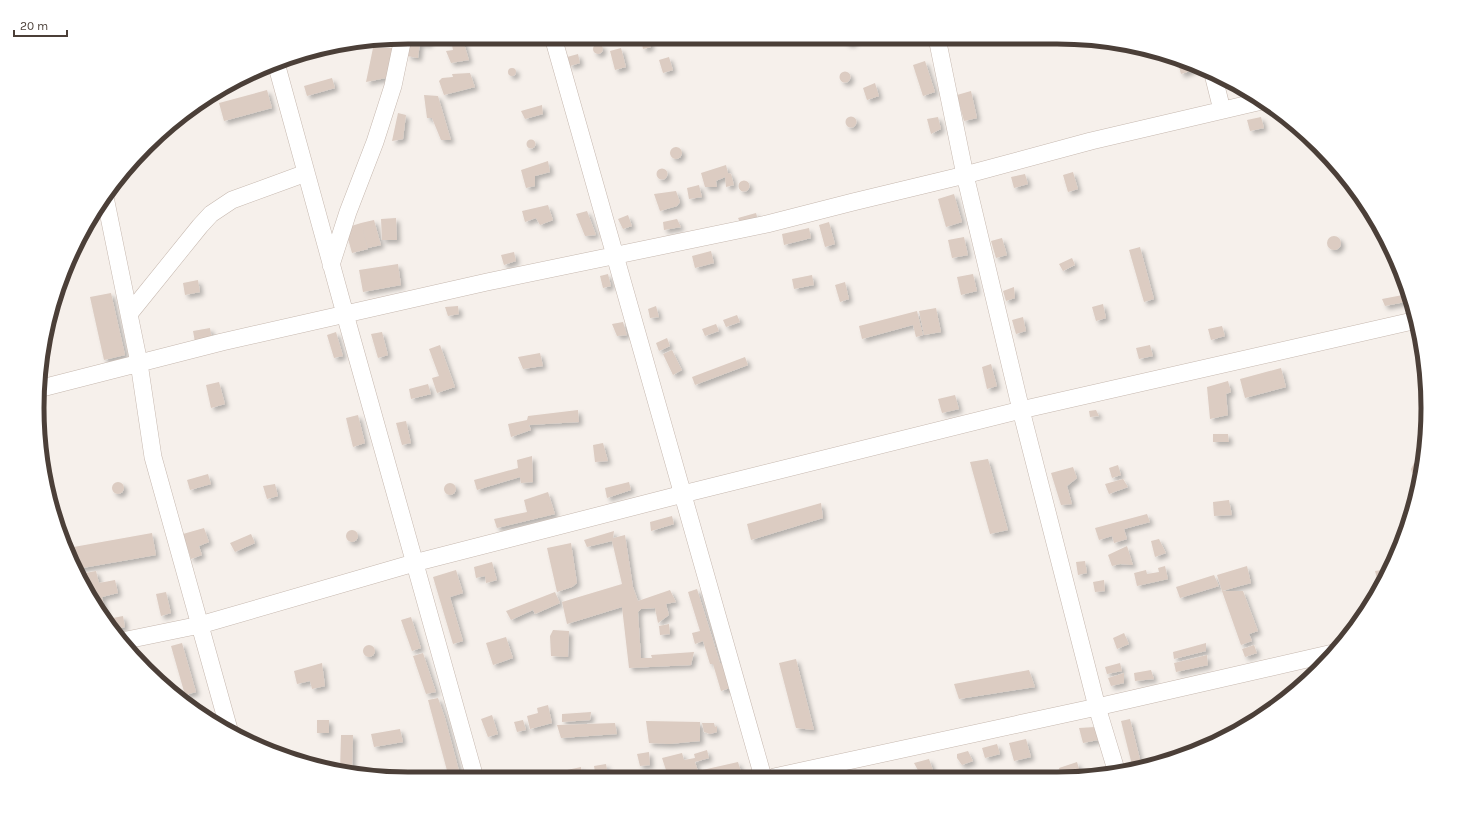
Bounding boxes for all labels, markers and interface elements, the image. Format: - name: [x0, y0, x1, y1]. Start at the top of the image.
- scale bar: [14, 12, 67, 38]
- text: 20 m: [20, 19, 48, 33]

